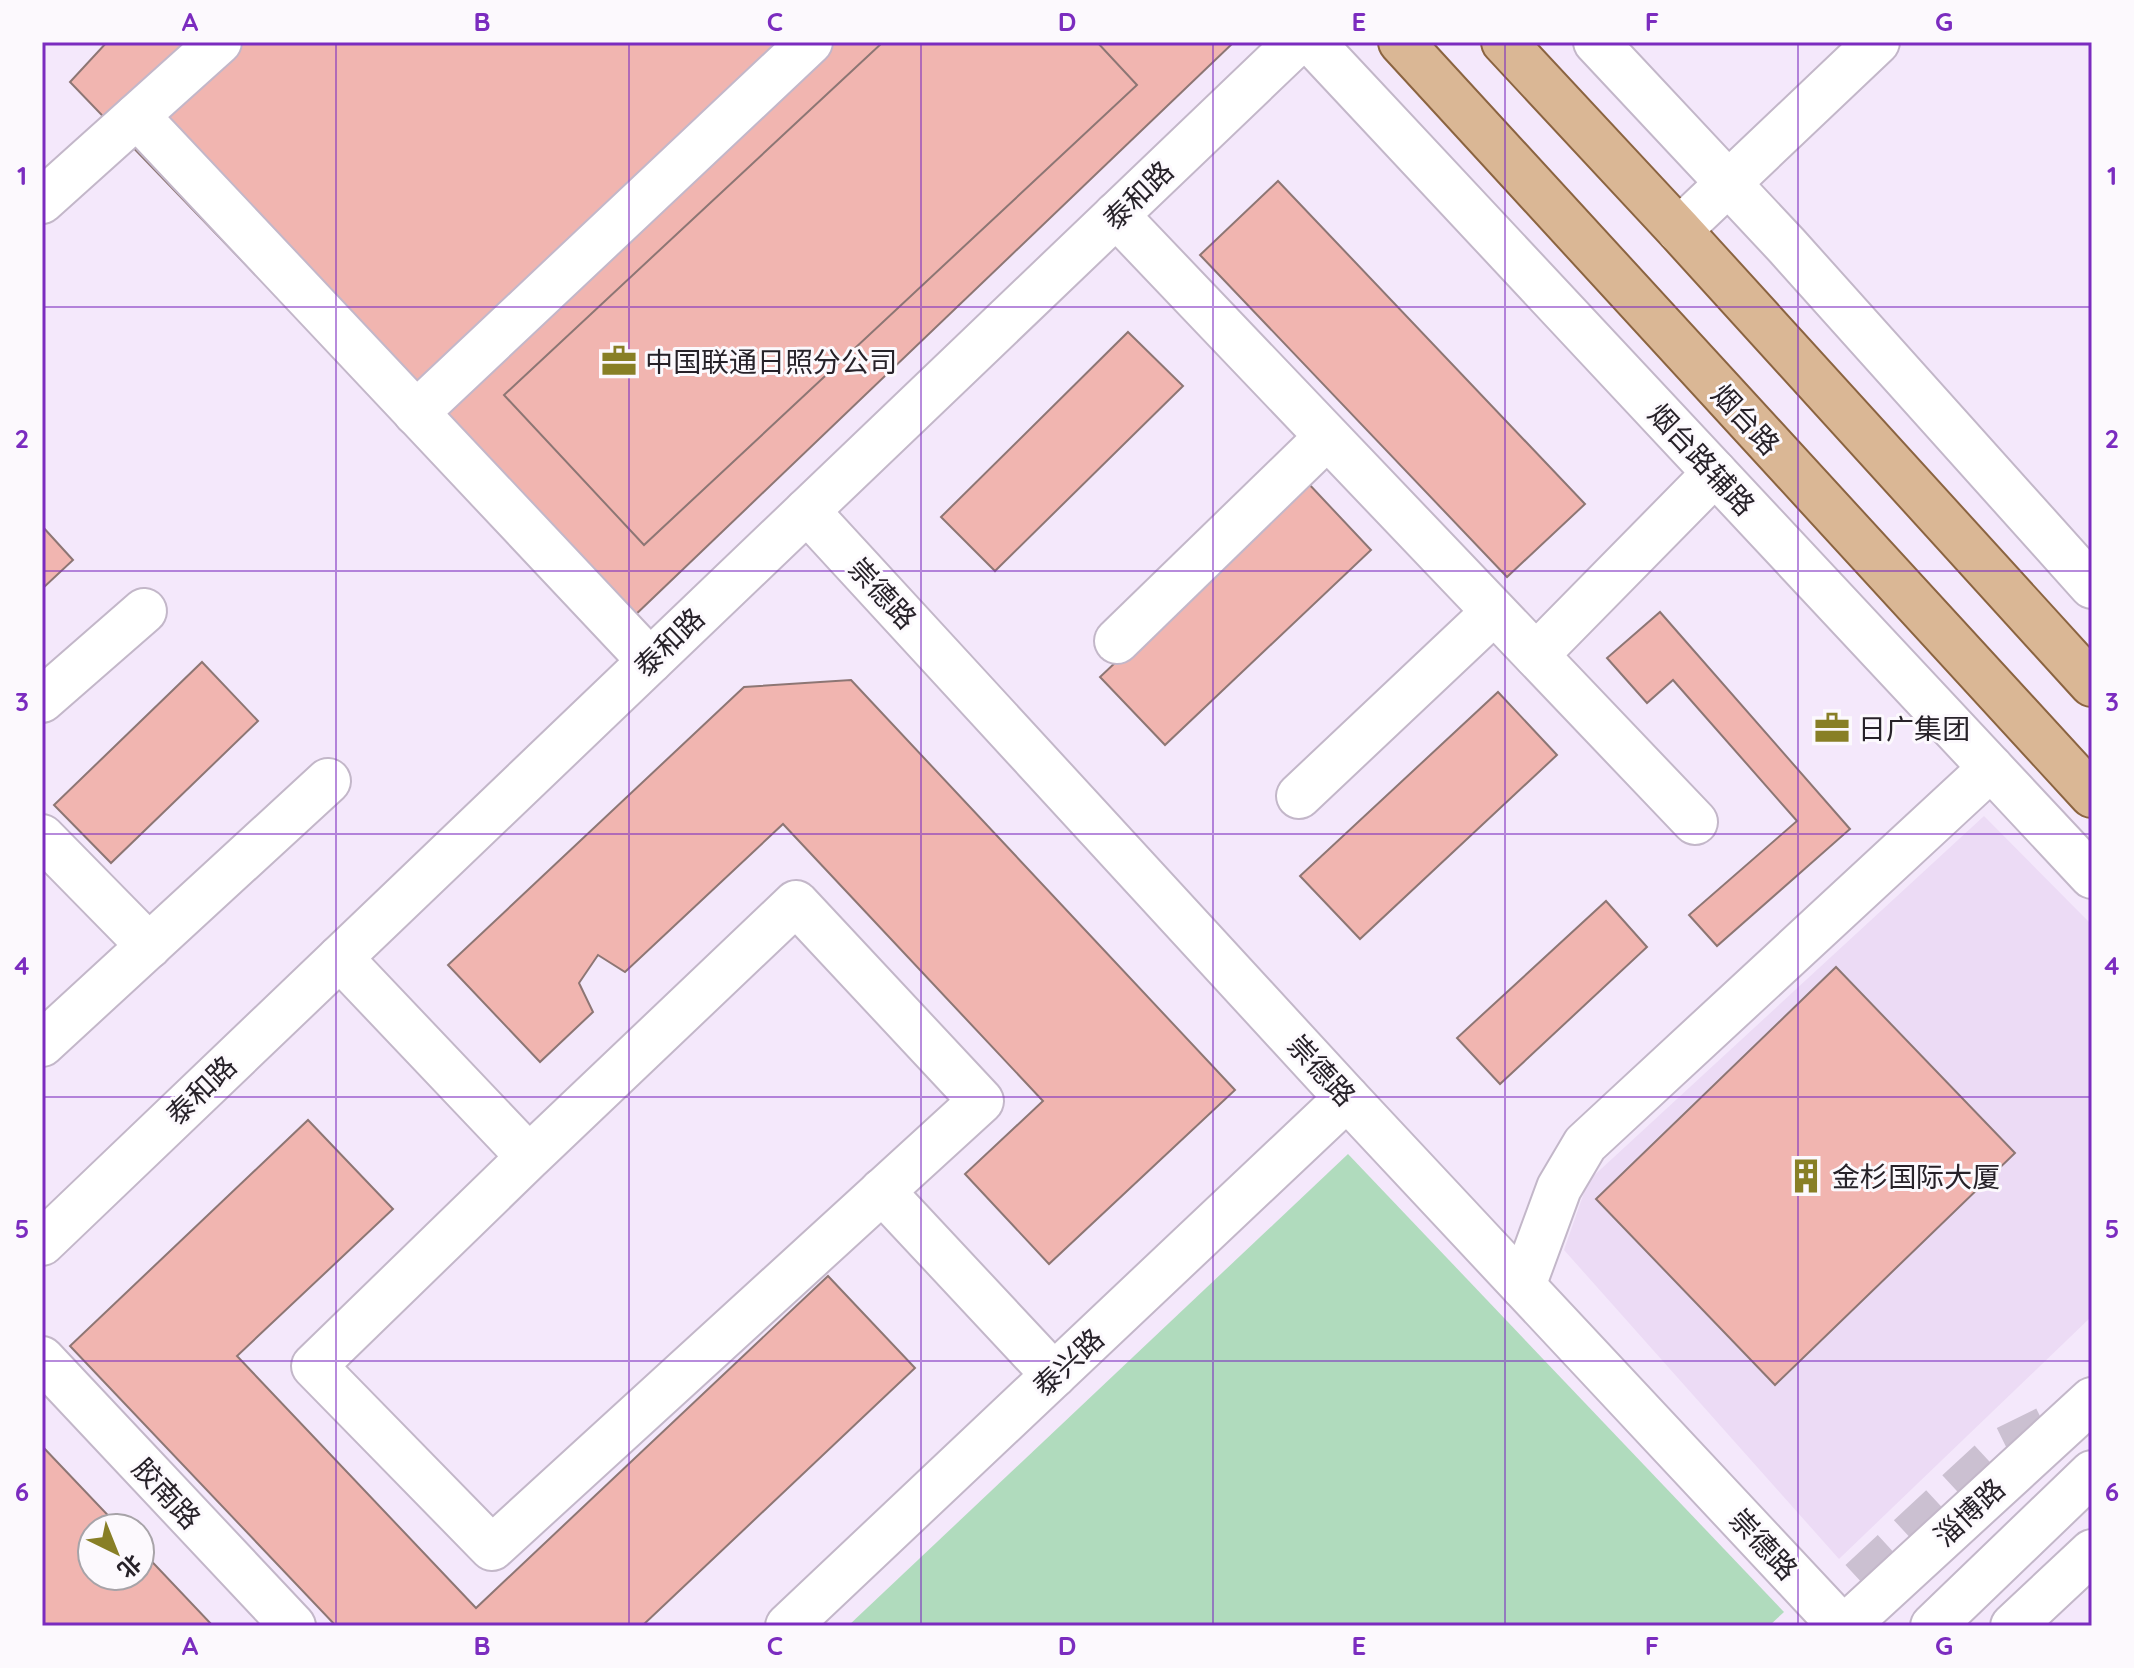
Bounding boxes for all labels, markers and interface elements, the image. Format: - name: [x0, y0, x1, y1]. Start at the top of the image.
- text: A: [182, 5, 199, 38]
- text: B: [473, 5, 491, 38]
- text: C: [767, 5, 783, 38]
- text: D: [1058, 5, 1076, 38]
- text: E: [1352, 5, 1366, 38]
- text: F: [1645, 5, 1659, 38]
- text: G: [1935, 5, 1953, 38]
- street label: 泰和路: [1096, 153, 1180, 237]
- text: 1: [17, 159, 27, 192]
- text: 1: [2107, 159, 2117, 192]
- office icon: 中国联通日照分公司: [600, 342, 638, 380]
- place label: 中国联通日照分公司: [645, 344, 897, 379]
- street label: 烟台路: [1705, 376, 1787, 462]
- street label: 烟台路辅路: [1641, 396, 1763, 522]
- text: 2: [15, 422, 29, 455]
- text: 2: [2105, 422, 2119, 455]
- street label: 崇德路: [842, 550, 924, 636]
- street label: 泰和路: [627, 600, 711, 684]
- text: 3: [15, 685, 29, 718]
- text: 3: [2105, 685, 2119, 718]
- office icon: 日广集团: [1813, 709, 1851, 747]
- place label: 日广集团: [1858, 711, 1970, 746]
- text: 4: [14, 949, 30, 982]
- text: 4: [2104, 949, 2120, 982]
- street label: 崇德路: [1281, 1027, 1363, 1113]
- street label: 泰和路: [159, 1048, 243, 1132]
- building icon: 金杉国际大厦: [1787, 1157, 1825, 1195]
- place label: 金杉国际大厦: [1832, 1159, 2000, 1194]
- text: 5: [15, 1212, 29, 1245]
- text: 5: [2105, 1212, 2119, 1245]
- street label: 泰兴路: [1025, 1321, 1111, 1403]
- street label: 胶南路: [126, 1450, 208, 1536]
- street label: 淄博路: [1926, 1471, 2012, 1553]
- text: 6: [15, 1475, 29, 1508]
- text: 6: [2105, 1475, 2119, 1508]
- street label: 崇德路: [1723, 1501, 1805, 1587]
- north arrow: [76, 1512, 156, 1592]
- text: 北: [112, 1549, 147, 1584]
- text: A: [182, 1629, 199, 1662]
- text: B: [473, 1629, 491, 1662]
- text: C: [767, 1629, 783, 1662]
- text: D: [1058, 1629, 1076, 1662]
- text: E: [1352, 1629, 1366, 1662]
- text: F: [1645, 1629, 1659, 1662]
- text: G: [1935, 1629, 1953, 1662]

